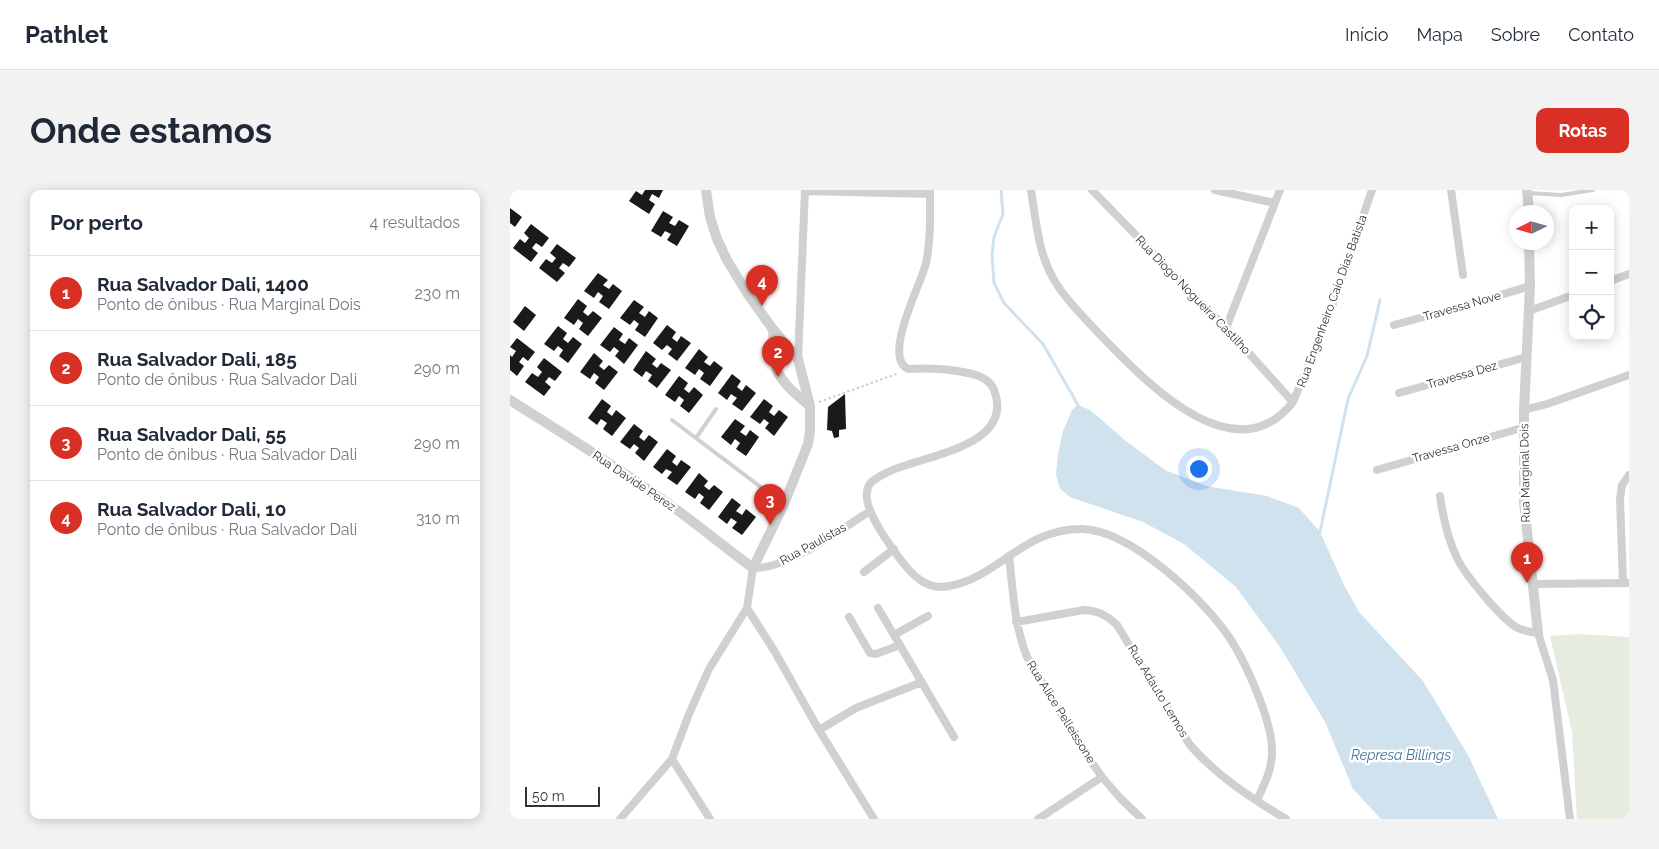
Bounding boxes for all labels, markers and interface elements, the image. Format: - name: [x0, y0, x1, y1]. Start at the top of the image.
- text: Pathlet: [25, 20, 108, 49]
- text: Início: [1345, 24, 1388, 45]
- text: Mapa: [1416, 24, 1463, 45]
- text: Sobre: [1491, 24, 1540, 45]
- text: Contato: [1568, 24, 1634, 45]
- button: Rotas: [1536, 108, 1629, 153]
- text: Onde estamos: [30, 110, 272, 151]
- north arrow: [1509, 205, 1554, 250]
- map controls: [1569, 205, 1614, 340]
- button: +: [1569, 205, 1614, 250]
- text: Por perto: [50, 210, 143, 235]
- text: 4 resultados: [370, 213, 460, 232]
- street label: Rua Engenheiro Caio Dias Batista: [1294, 213, 1370, 389]
- street label: Rua Diogo Nogueira Castilho: [1133, 233, 1253, 357]
- button: −: [1569, 250, 1614, 295]
- pin: 4: [746, 265, 778, 306]
- text: Rua Salvador Dali, 1400: [97, 273, 309, 295]
- text: 1: [62, 284, 70, 303]
- text: 230 m: [415, 284, 460, 303]
- street label: Travessa Nove: [1421, 288, 1503, 324]
- text: Ponto de ônibus · Rua Marginal Dois: [97, 295, 361, 314]
- button: locate: [1569, 295, 1614, 340]
- pin: 2: [762, 336, 794, 377]
- text: Rua Salvador Dali, 185: [97, 348, 297, 370]
- street label: Travessa Dez: [1425, 358, 1499, 392]
- text: 2: [61, 359, 71, 378]
- text: 290 m: [414, 359, 460, 378]
- text: Ponto de ônibus · Rua Salvador Dali: [97, 370, 357, 389]
- text: Rua Salvador Dali, 55: [97, 423, 286, 445]
- street label: Rua Marginal Dois: [1517, 423, 1533, 523]
- street label: Travessa Onze: [1411, 430, 1491, 466]
- text: 3: [62, 434, 70, 453]
- text: 290 m: [414, 434, 460, 453]
- text: Ponto de ônibus · Rua Salvador Dali: [97, 445, 357, 464]
- street label: Rua Davide Perez: [590, 448, 678, 514]
- your location: [1186, 456, 1212, 482]
- pin: 3: [754, 484, 786, 525]
- text: Rua Salvador Dali, 10: [97, 498, 286, 520]
- text: 4: [61, 509, 71, 528]
- text: 310 m: [416, 509, 460, 528]
- text: Ponto de ônibus · Rua Salvador Dali: [97, 520, 357, 539]
- street label: Rua Paulistas: [777, 520, 849, 568]
- pin: 1: [1511, 542, 1543, 583]
- street label: Rua Adauto Lemos: [1125, 642, 1191, 740]
- street label: Rua Alice Pelleissone: [1024, 658, 1098, 766]
- water label: Represa Billings: [1351, 747, 1451, 763]
- scale bar: [525, 784, 600, 807]
- text: 50 m: [532, 788, 565, 804]

